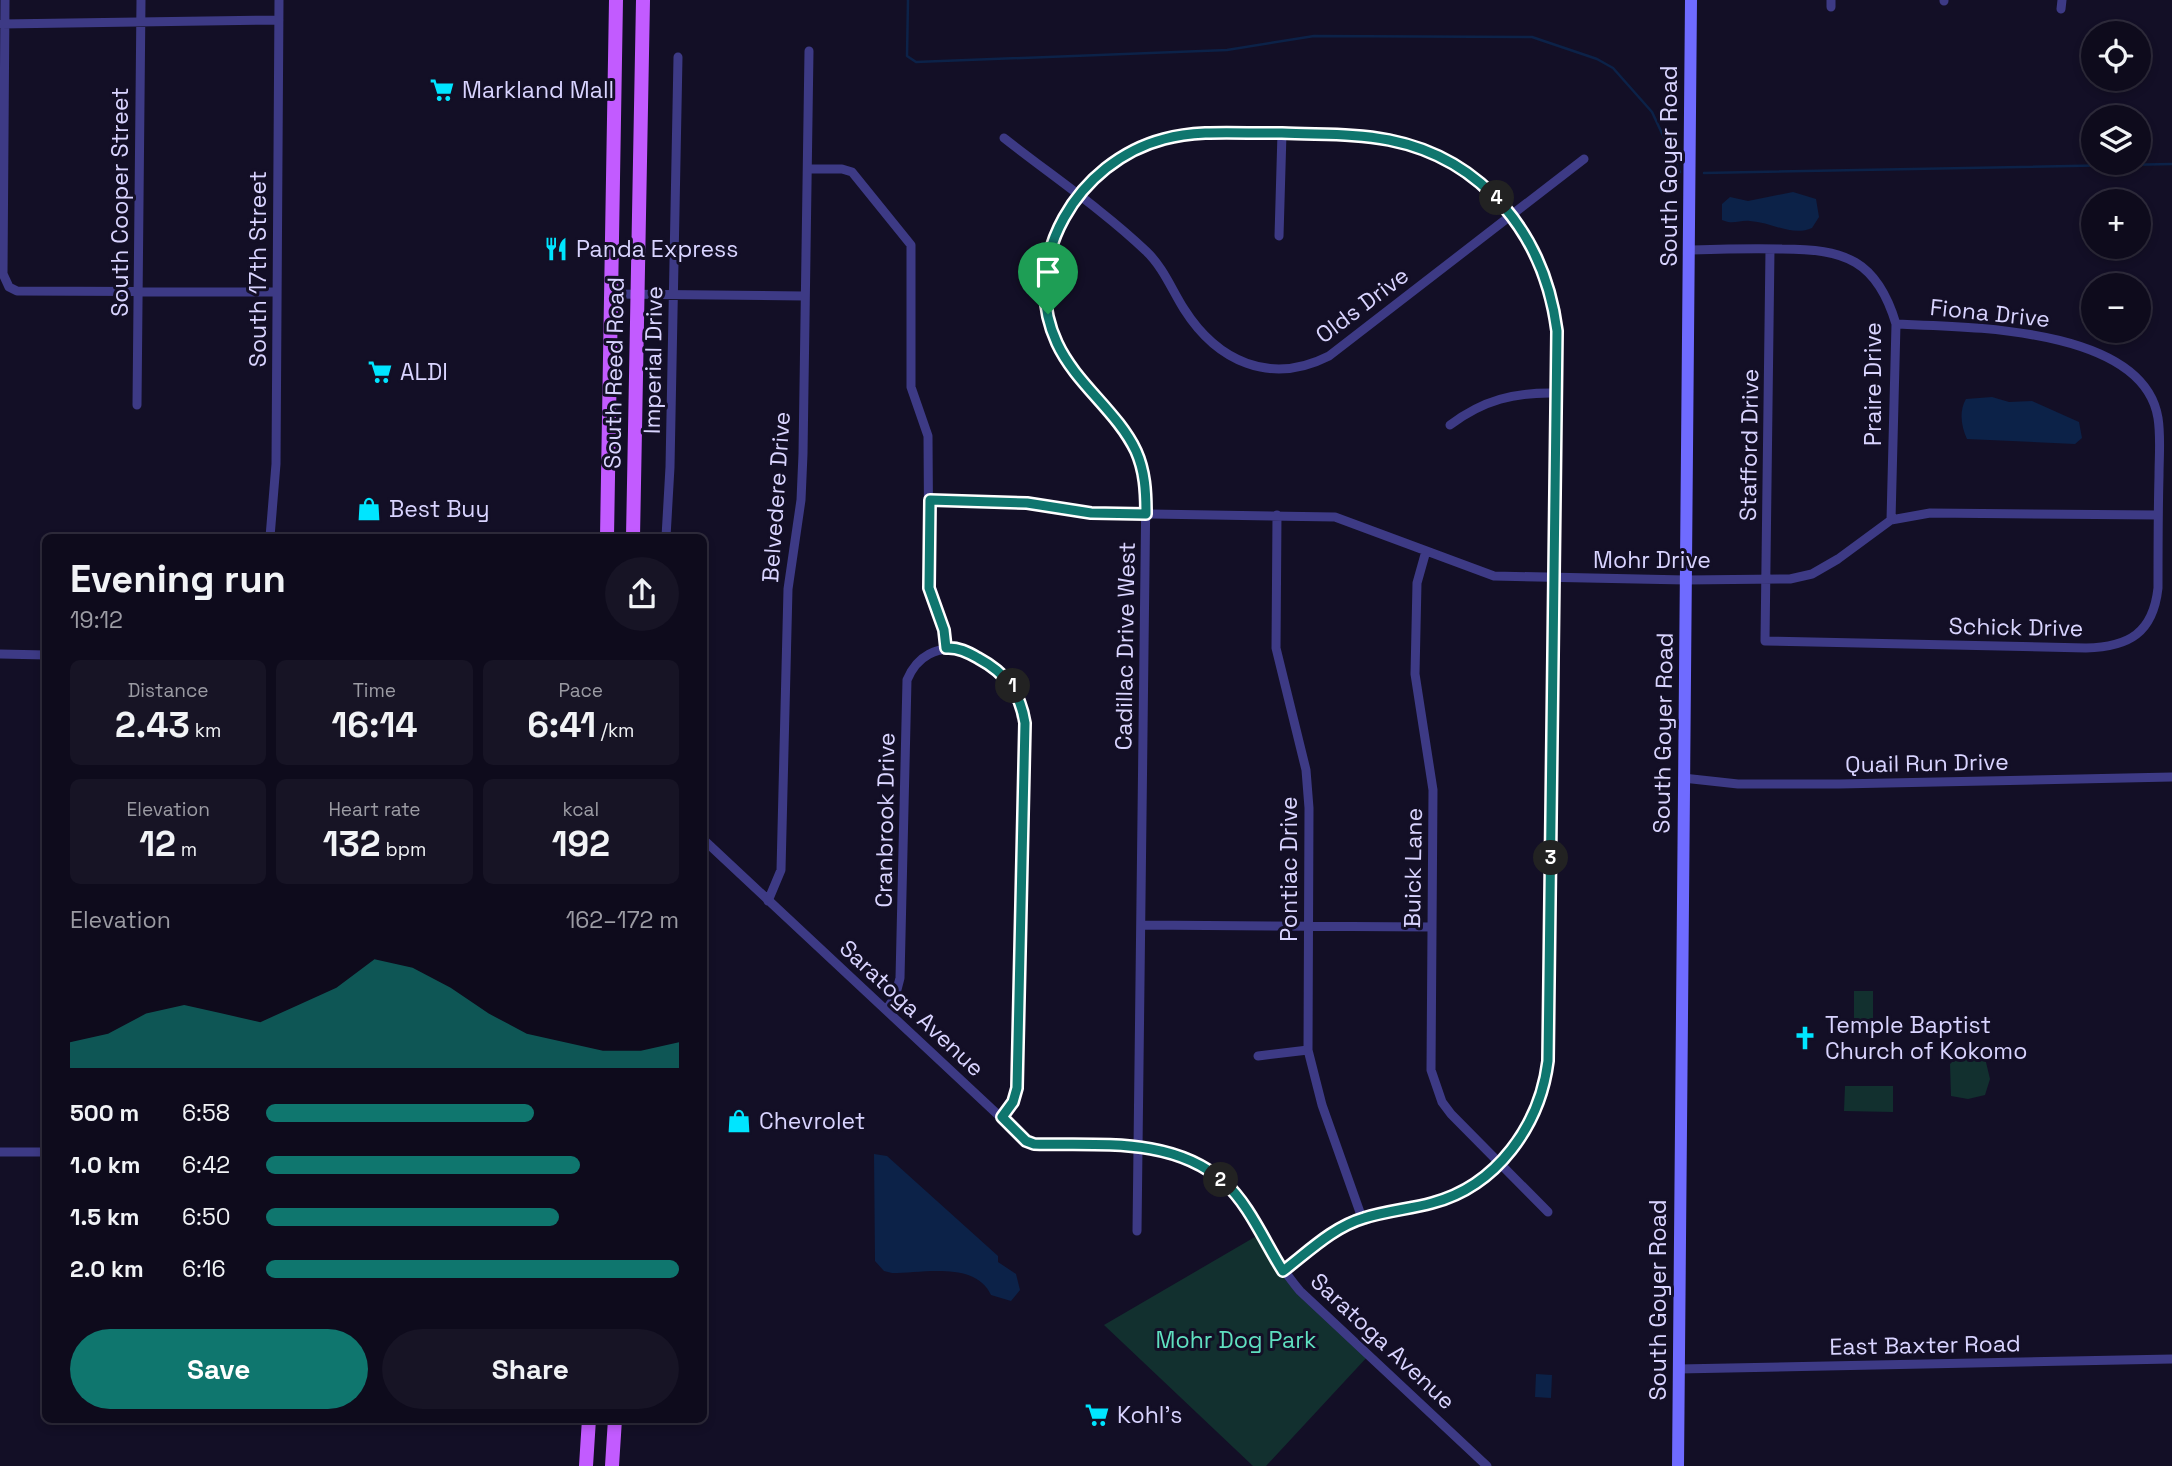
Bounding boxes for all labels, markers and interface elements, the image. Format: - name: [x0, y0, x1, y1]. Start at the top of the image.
- map controls: [2081, 21, 2151, 343]
- button: locate: [2081, 21, 2151, 91]
- street label: South Goyer Road: [1654, 65, 1684, 267]
- place label: Markland Mall: [462, 75, 614, 105]
- supermarket icon: Markland Mall: [428, 76, 456, 104]
- street label: South Cooper Street: [105, 87, 135, 317]
- button: layers: [2081, 105, 2151, 175]
- street label: South 17th Street: [243, 171, 273, 367]
- pin: 4: [1480, 180, 1514, 216]
- text: 4: [1490, 185, 1503, 210]
- button: +: [2081, 189, 2151, 259]
- place label: Panda Express: [576, 234, 738, 264]
- restaurant icon: Panda Express: [542, 235, 570, 263]
- pin: [1018, 242, 1078, 314]
- icon: arrive: [1029, 253, 1067, 291]
- street label: Olds Drive: [1309, 260, 1415, 350]
- button: −: [2081, 273, 2151, 343]
- street label: South Reed Road: [597, 277, 631, 469]
- street label: Imperial Drive: [637, 286, 669, 434]
- street label: Fiona Drive: [1928, 292, 2052, 334]
- street label: Praire Drive: [1858, 322, 1888, 446]
- place label: ALDI: [400, 357, 448, 387]
- supermarket icon: ALDI: [366, 358, 394, 386]
- street label: Stafford Drive: [1733, 369, 1765, 521]
- street label: Belvedere Drive: [755, 411, 797, 583]
- place label: Best Buy: [389, 494, 490, 524]
- shop icon: Best Buy: [355, 495, 383, 523]
- street label: Cadillac Drive West: [1108, 541, 1142, 751]
- street label: Mohr Drive: [1593, 545, 1711, 575]
- text: Evening run: [70, 555, 286, 603]
- button: share: [605, 557, 679, 631]
- text: 19:12: [70, 605, 123, 635]
- street label: Schick Drive: [1948, 611, 2084, 643]
- street label: South Goyer Road: [1646, 632, 1680, 834]
- pin: 1: [996, 668, 1030, 704]
- text: 1: [1008, 673, 1017, 698]
- text: Distance: [128, 678, 209, 703]
- text: Time: [353, 678, 396, 703]
- text: Pace: [559, 678, 603, 703]
- text: 2.43: [115, 703, 190, 747]
- text: 16:14: [332, 703, 417, 747]
- text: 6:41: [527, 703, 596, 747]
- text: km: [190, 718, 221, 743]
- text: /km: [596, 718, 634, 743]
- street label: Cranbrook Drive: [868, 732, 902, 908]
- street label: Quail Run Drive: [1845, 747, 2009, 779]
- street label: Pontiac Drive: [1274, 796, 1304, 942]
- text: Elevation: [127, 797, 210, 822]
- text: Heart rate: [328, 797, 421, 822]
- text: kcal: [562, 797, 599, 822]
- street label: Buick Lane: [1397, 808, 1429, 928]
- text: 12: [139, 822, 176, 866]
- text: 132: [323, 822, 381, 866]
- text: 192: [552, 822, 610, 866]
- text: m: [176, 837, 197, 862]
- text: bpm: [381, 837, 426, 862]
- pin: 3: [1534, 840, 1568, 876]
- text: 3: [1545, 845, 1556, 870]
- text: Elevation: [70, 905, 171, 935]
- text: 162–172 m: [566, 905, 679, 935]
- street label: Saratoga Avenue: [833, 933, 991, 1083]
- place label: Temple Baptist Church of Kokomo: [1825, 1010, 2027, 1066]
- church icon: Temple Baptist Church of Kokomo: [1791, 1024, 1819, 1052]
- text: 500 m: [70, 1098, 139, 1128]
- text: 6:58: [182, 1098, 230, 1128]
- place label: Chevrolet: [759, 1106, 865, 1136]
- shop icon: Chevrolet: [725, 1107, 753, 1135]
- text: 1.0 km: [70, 1150, 140, 1180]
- text: 6:42: [182, 1150, 230, 1180]
- pin: 2: [1204, 1162, 1238, 1198]
- text: 2: [1215, 1167, 1226, 1192]
- street label: South Goyer Road: [1643, 1199, 1673, 1401]
- text: 1.5 km: [70, 1202, 140, 1232]
- text: 6:50: [182, 1202, 230, 1232]
- text: 2.0 km: [70, 1254, 144, 1284]
- text: 6:16: [182, 1254, 226, 1284]
- street label: Saratoga Avenue: [1304, 1266, 1462, 1416]
- park label: Mohr Dog Park: [1156, 1325, 1316, 1355]
- street label: East Baxter Road: [1829, 1328, 2021, 1362]
- button: Save: [70, 1329, 368, 1409]
- button: Share: [382, 1329, 679, 1409]
- place label: Kohl's: [1117, 1400, 1182, 1430]
- supermarket icon: Kohl's: [1083, 1401, 1111, 1429]

